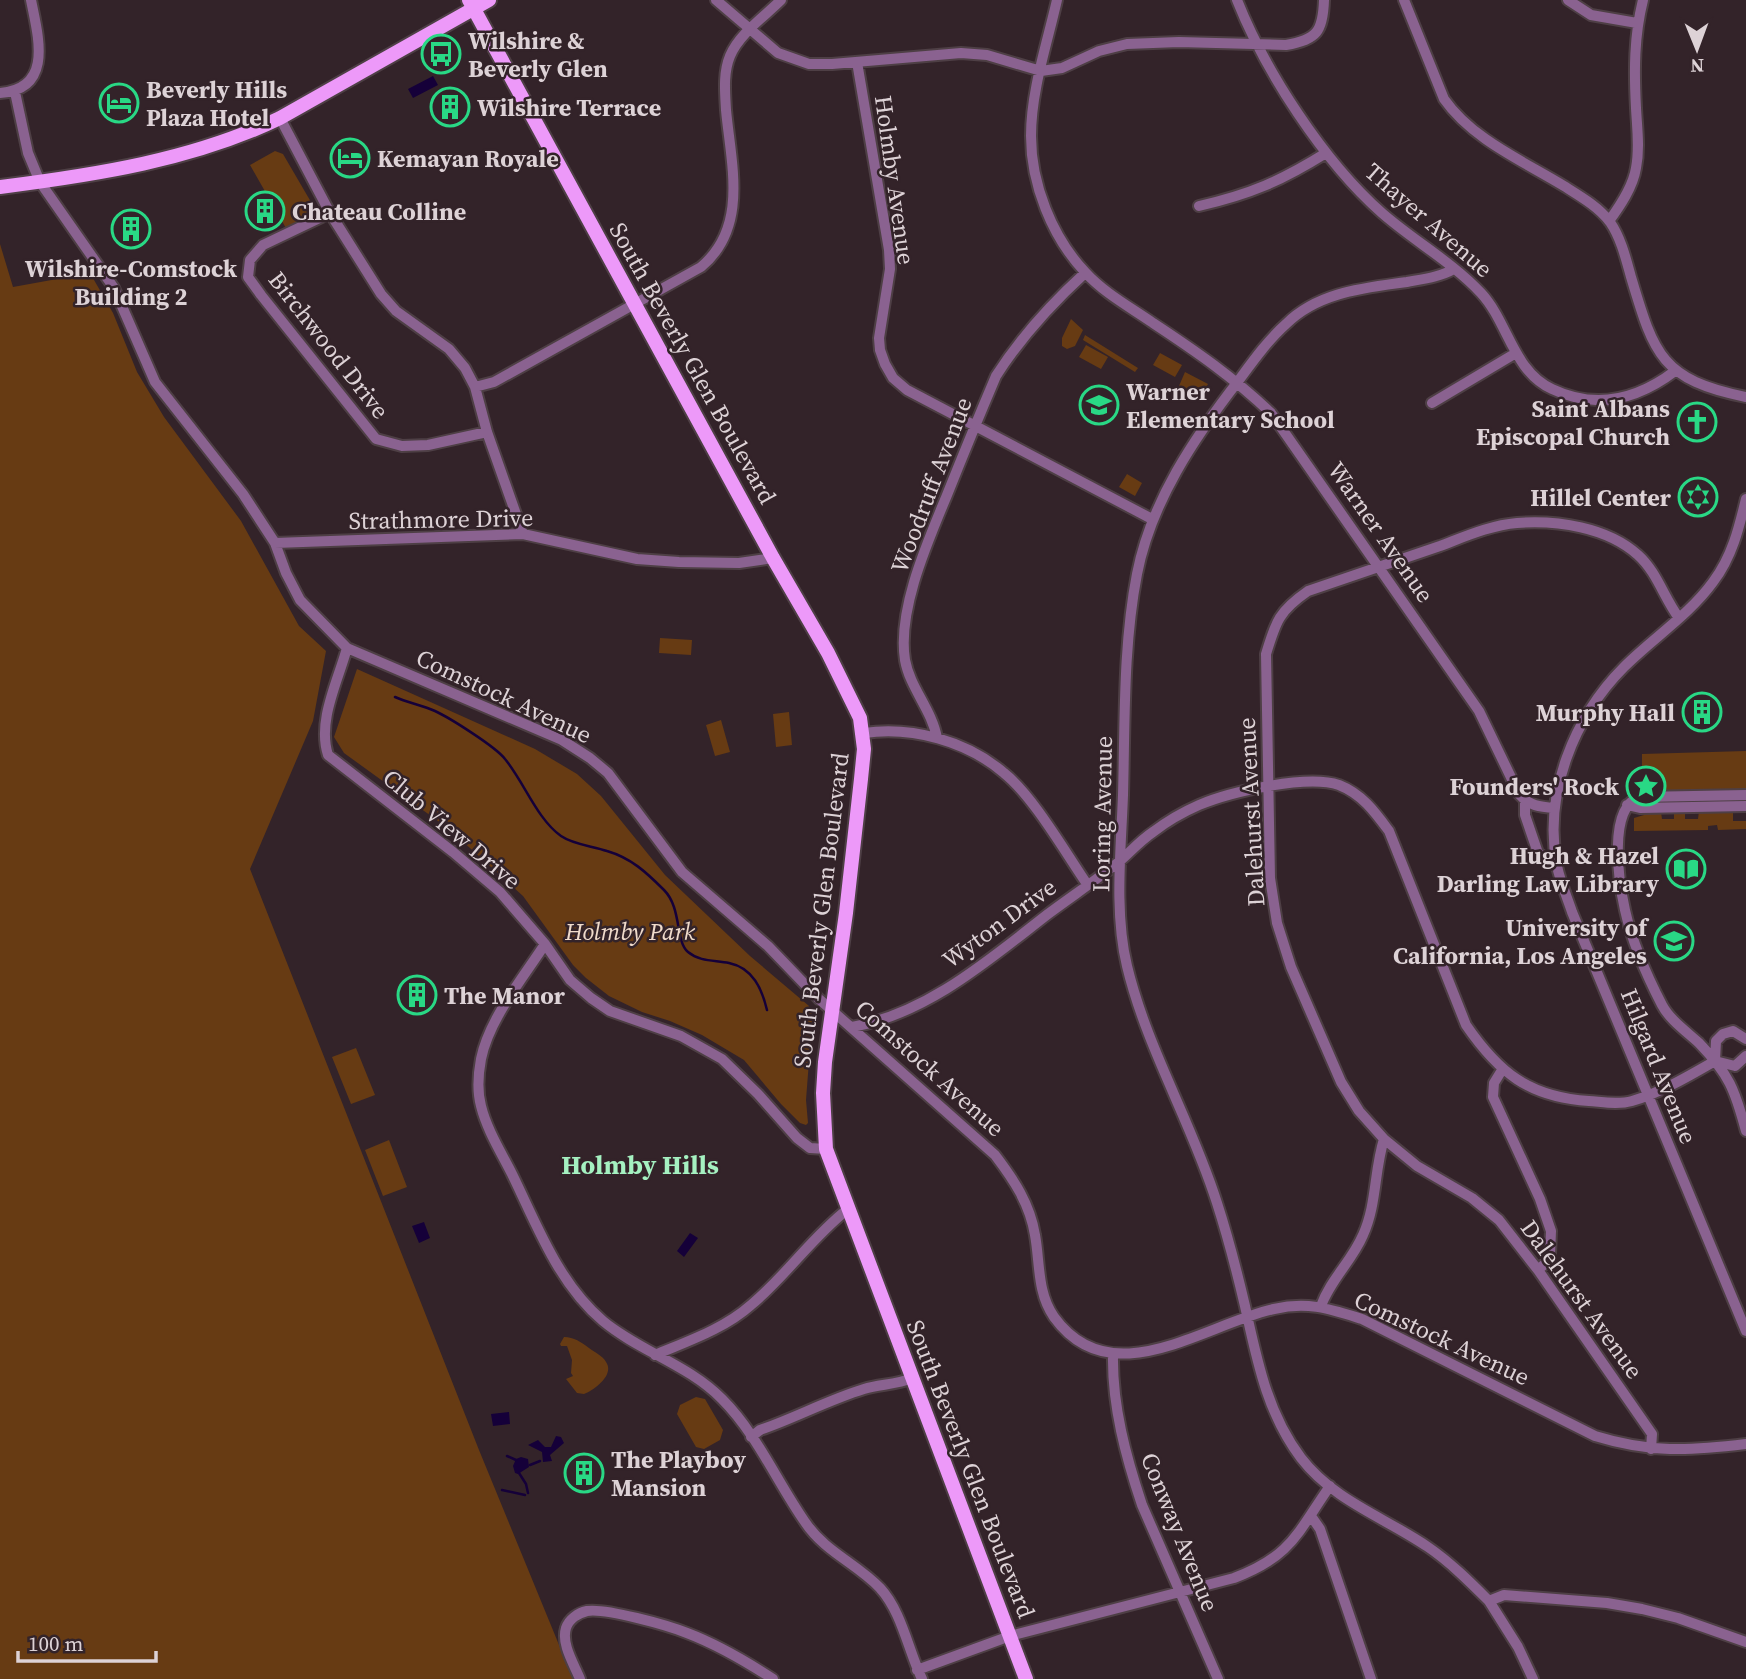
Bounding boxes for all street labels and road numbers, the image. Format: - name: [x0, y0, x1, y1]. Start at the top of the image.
- street label: Holmby Avenue: [867, 93, 923, 267]
- street label: Thayer Avenue: [1358, 155, 1500, 285]
- street label: South Beverly Glen Boulevard: [602, 216, 784, 510]
- street label: Birchwood Drive: [261, 264, 397, 426]
- street label: Woodruff Avenue: [882, 392, 980, 578]
- street label: Warner Avenue: [1320, 455, 1442, 609]
- street label: Strathmore Drive: [348, 501, 534, 537]
- street label: Comstock Avenue: [411, 641, 597, 751]
- street label: Dalehurst Avenue: [1230, 717, 1272, 907]
- street label: Loring Avenue: [1084, 736, 1120, 892]
- street label: South Beverly Glen Boulevard: [785, 750, 857, 1069]
- street label: Club View Drive: [376, 761, 528, 897]
- street label: Wyton Drive: [935, 870, 1063, 976]
- street label: Hilgard Avenue: [1613, 983, 1705, 1149]
- street label: Comstock Avenue: [848, 992, 1012, 1144]
- street label: Dalehurst Avenue: [1513, 1213, 1651, 1385]
- street label: Comstock Avenue: [1349, 1283, 1535, 1393]
- street label: South Beverly Glen Boulevard: [899, 1315, 1043, 1623]
- street label: Conway Avenue: [1133, 1448, 1227, 1616]

